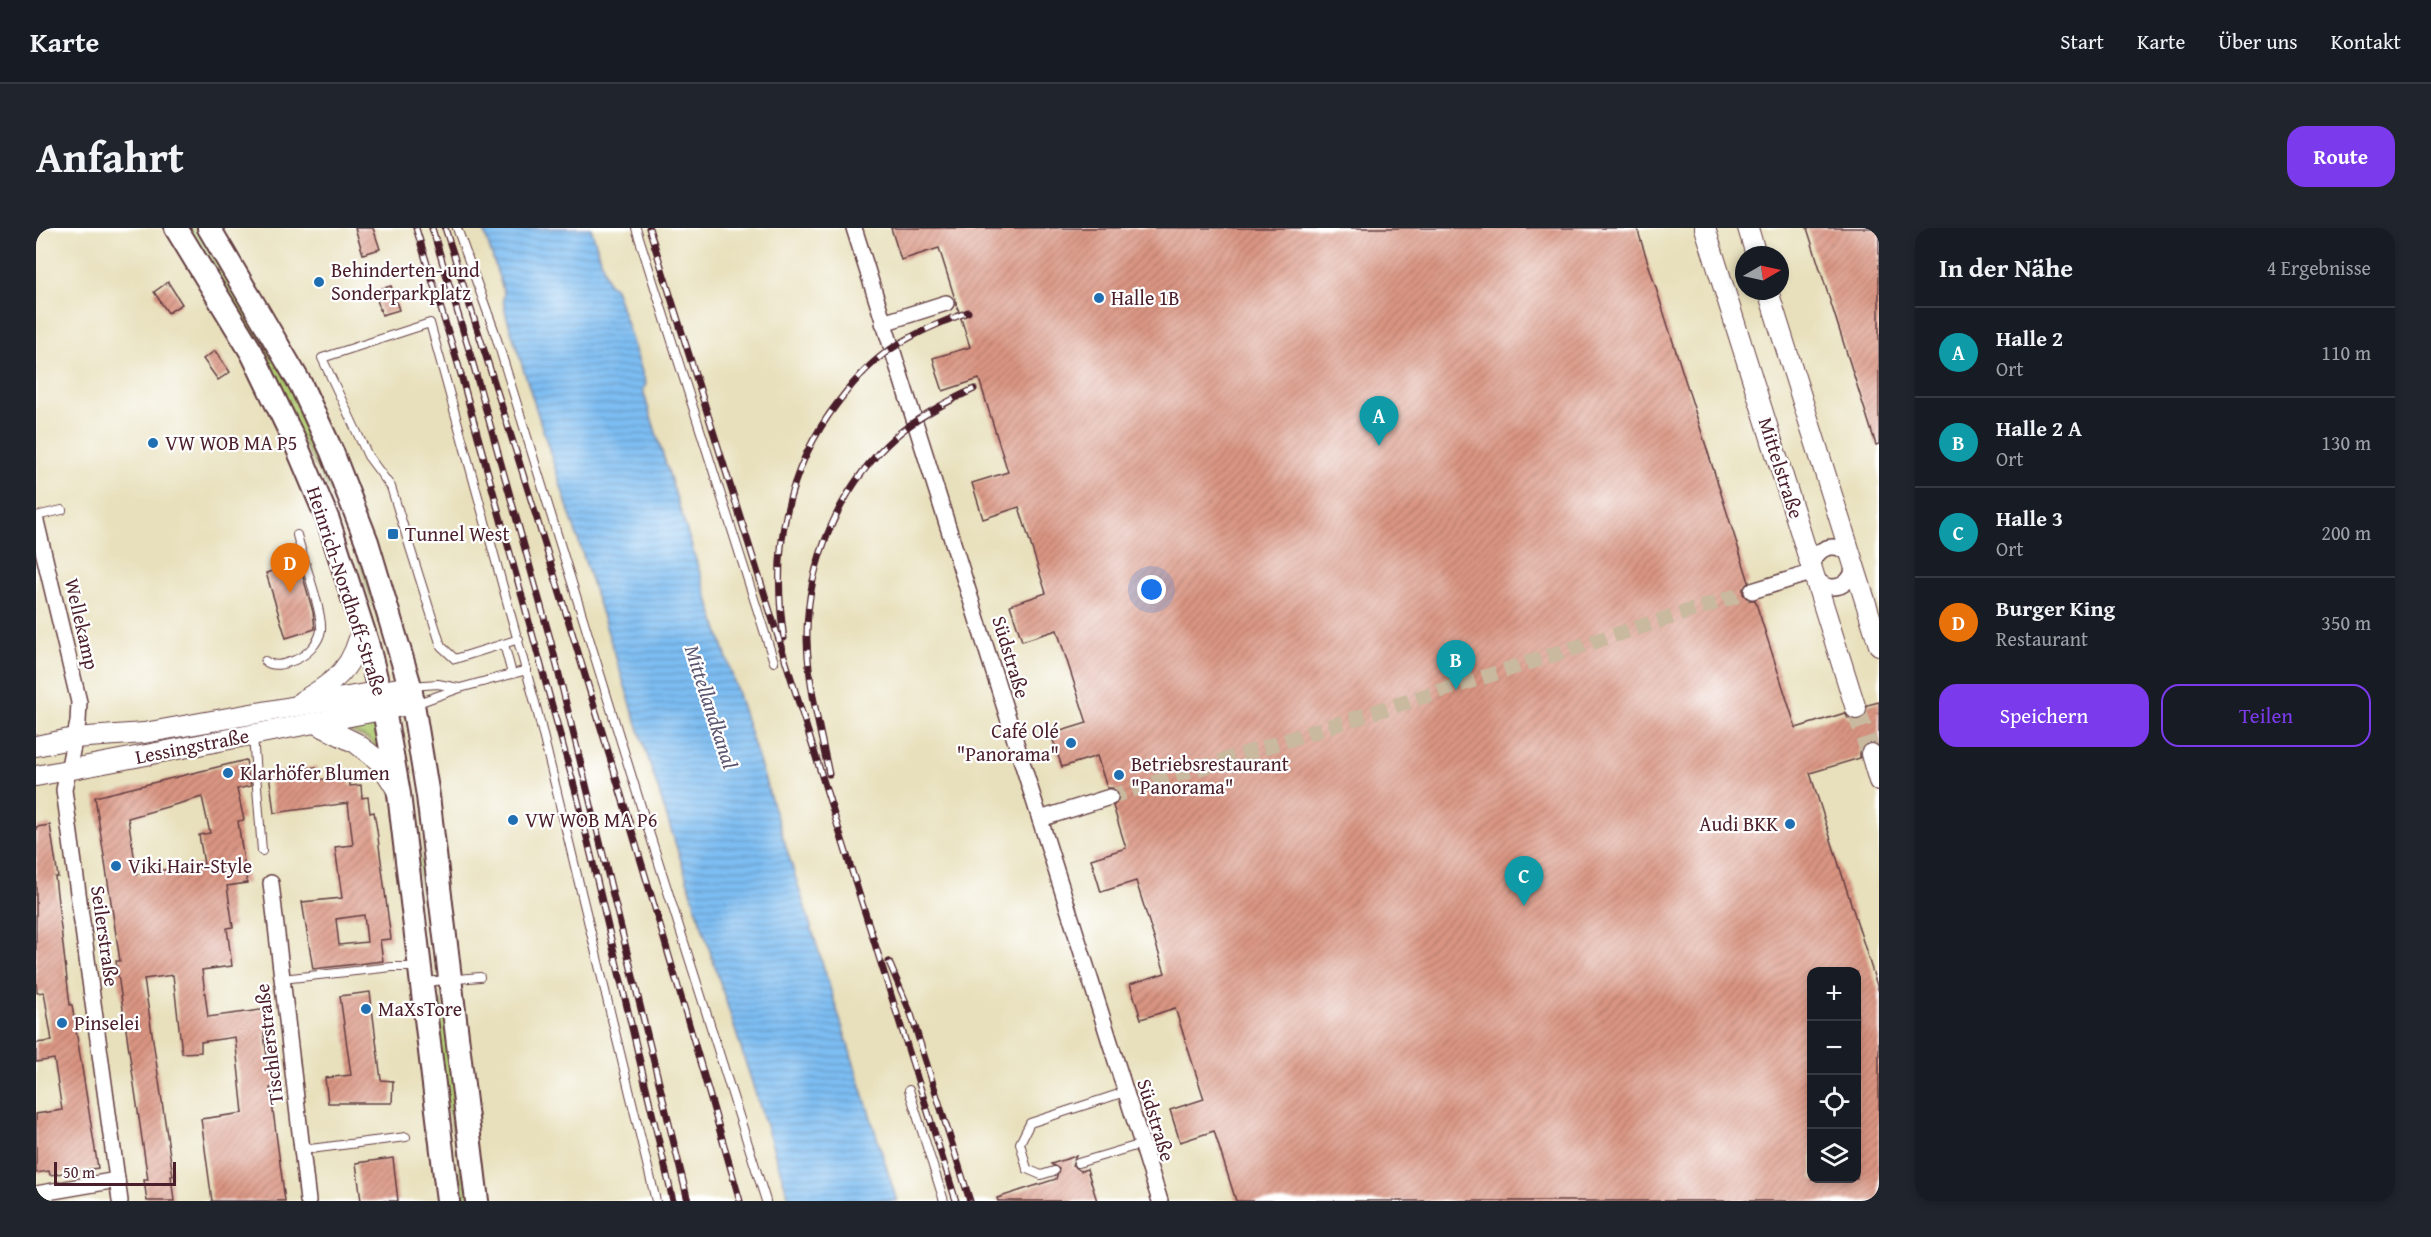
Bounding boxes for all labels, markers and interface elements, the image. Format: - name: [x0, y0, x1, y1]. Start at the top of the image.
- text: Karte: [30, 21, 99, 62]
- text: Start: [2060, 26, 2104, 57]
- text: Karte: [2137, 26, 2185, 57]
- text: Über uns: [2218, 26, 2298, 57]
- text: Kontakt: [2331, 26, 2401, 57]
- text: Anfahrt: [36, 126, 184, 187]
- button: Route: [2287, 126, 2395, 187]
- north arrow: [1735, 246, 1789, 300]
- text: In der Nähe: [1939, 248, 2073, 287]
- text: 4 Ergebnisse: [2267, 253, 2371, 282]
- place label: Behinderten- und Sonderparkplatz: [331, 255, 480, 307]
- marker: Behinderten- und Sonderparkplatz: [312, 275, 326, 289]
- place label: Halle 1B: [1111, 283, 1180, 312]
- marker: Halle 1B: [1092, 291, 1106, 305]
- text: Halle 2: [1996, 322, 2063, 354]
- text: A: [1952, 338, 1965, 367]
- text: 110 m: [2321, 338, 2371, 367]
- text: Ort: [1996, 354, 2023, 383]
- pin: A: [1360, 396, 1398, 446]
- text: Halle 2 A: [1996, 412, 2082, 444]
- street label: Mittelstraße: [1752, 414, 1811, 522]
- place label: VW WOB MA P5: [165, 428, 297, 457]
- text: B: [1952, 428, 1965, 457]
- text: 130 m: [2321, 428, 2371, 457]
- marker: VW WOB MA P5: [146, 436, 160, 450]
- text: Ort: [1996, 444, 2023, 473]
- street label: Heinrich-Nordhoff-Straße: [300, 482, 395, 699]
- text: Halle 3: [1996, 502, 2063, 534]
- text: C: [1953, 518, 1964, 547]
- text: 200 m: [2321, 518, 2371, 547]
- place label: Tunnel West: [405, 519, 510, 548]
- marker: Tunnel West: [386, 527, 400, 541]
- text: Ort: [1996, 534, 2023, 563]
- pin: D: [270, 544, 310, 593]
- street label: Wellekamp: [58, 575, 107, 673]
- your location: [1137, 575, 1166, 604]
- text: Burger King: [1996, 592, 2115, 624]
- text: D: [1952, 608, 1965, 637]
- text: 350 m: [2321, 608, 2371, 637]
- street label: Südstraße: [985, 612, 1038, 702]
- text: Restaurant: [1996, 624, 2088, 653]
- pin: B: [1436, 640, 1476, 690]
- water label: Mittellandkanal: [677, 641, 746, 773]
- button: Speichern: [1939, 684, 2149, 747]
- button: Teilen: [2161, 684, 2371, 747]
- place label: Café Olé "Panorama": [956, 716, 1059, 768]
- street label: Lessingstraße: [132, 720, 251, 771]
- marker: Café Olé "Panorama": [1064, 736, 1078, 750]
- place label: Betriebsrestaurant "Panorama": [1131, 749, 1289, 801]
- place label: Klarhöfer Blumen: [240, 758, 390, 787]
- marker: Klarhöfer Blumen: [221, 766, 235, 780]
- marker: Betriebsrestaurant "Panorama": [1112, 768, 1126, 782]
- place label: VW WOB MA P6: [525, 805, 657, 834]
- place label: Audi BKK: [1699, 809, 1778, 838]
- marker: VW WOB MA P6: [506, 813, 520, 827]
- marker: Audi BKK: [1783, 817, 1797, 831]
- place label: Viki Hair-Style: [128, 851, 252, 880]
- pin: C: [1504, 856, 1544, 906]
- marker: Viki Hair-Style: [109, 859, 123, 873]
- street label: Seilerstraße: [84, 884, 127, 988]
- map controls: [1807, 967, 1861, 1183]
- button: +: [1807, 967, 1861, 1021]
- street label: Tischlerstraße: [247, 982, 290, 1106]
- place label: MaXsTore: [378, 994, 462, 1023]
- marker: MaXsTore: [359, 1002, 373, 1016]
- place label: Pinselei: [74, 1008, 140, 1037]
- marker: Pinselei: [55, 1016, 69, 1030]
- button: −: [1807, 1021, 1861, 1075]
- street label: Südstraße: [1130, 1075, 1183, 1165]
- button: locate: [1807, 1075, 1861, 1129]
- button: layers: [1807, 1129, 1861, 1183]
- scale bar: [54, 1159, 176, 1186]
- text: 50 m: [63, 1160, 95, 1184]

